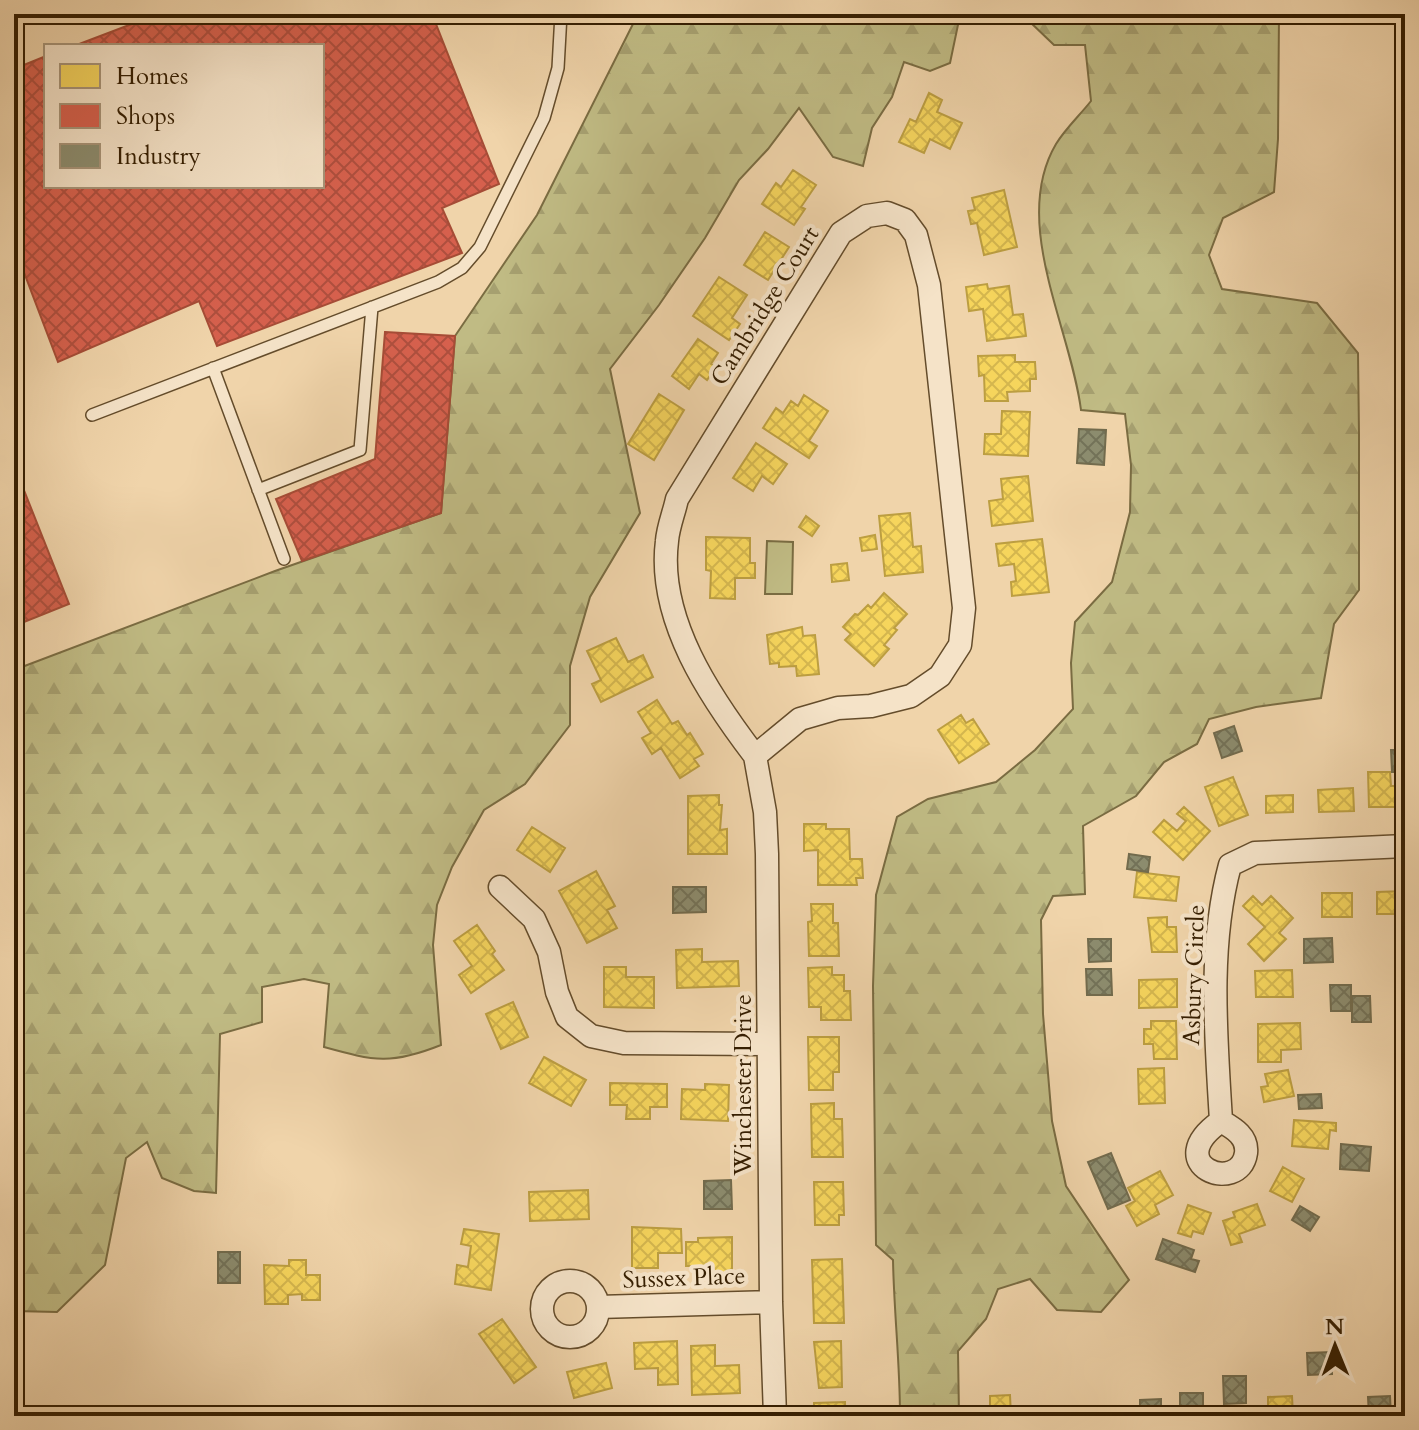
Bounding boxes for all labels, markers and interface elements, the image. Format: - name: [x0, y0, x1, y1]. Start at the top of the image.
- legend: [44, 44, 324, 188]
- text: Homes: [116, 60, 188, 93]
- text: Shops: [116, 100, 175, 133]
- text: Industry: [116, 140, 201, 173]
- street label: Cambridge Court: [703, 220, 827, 392]
- street label: Asbury Circle: [1175, 904, 1213, 1046]
- street label: Winchester Drive: [727, 994, 760, 1177]
- street label: Sussex Place: [622, 1259, 746, 1297]
- north arrow: [1295, 1306, 1375, 1386]
- text: N: [1325, 1312, 1344, 1342]

